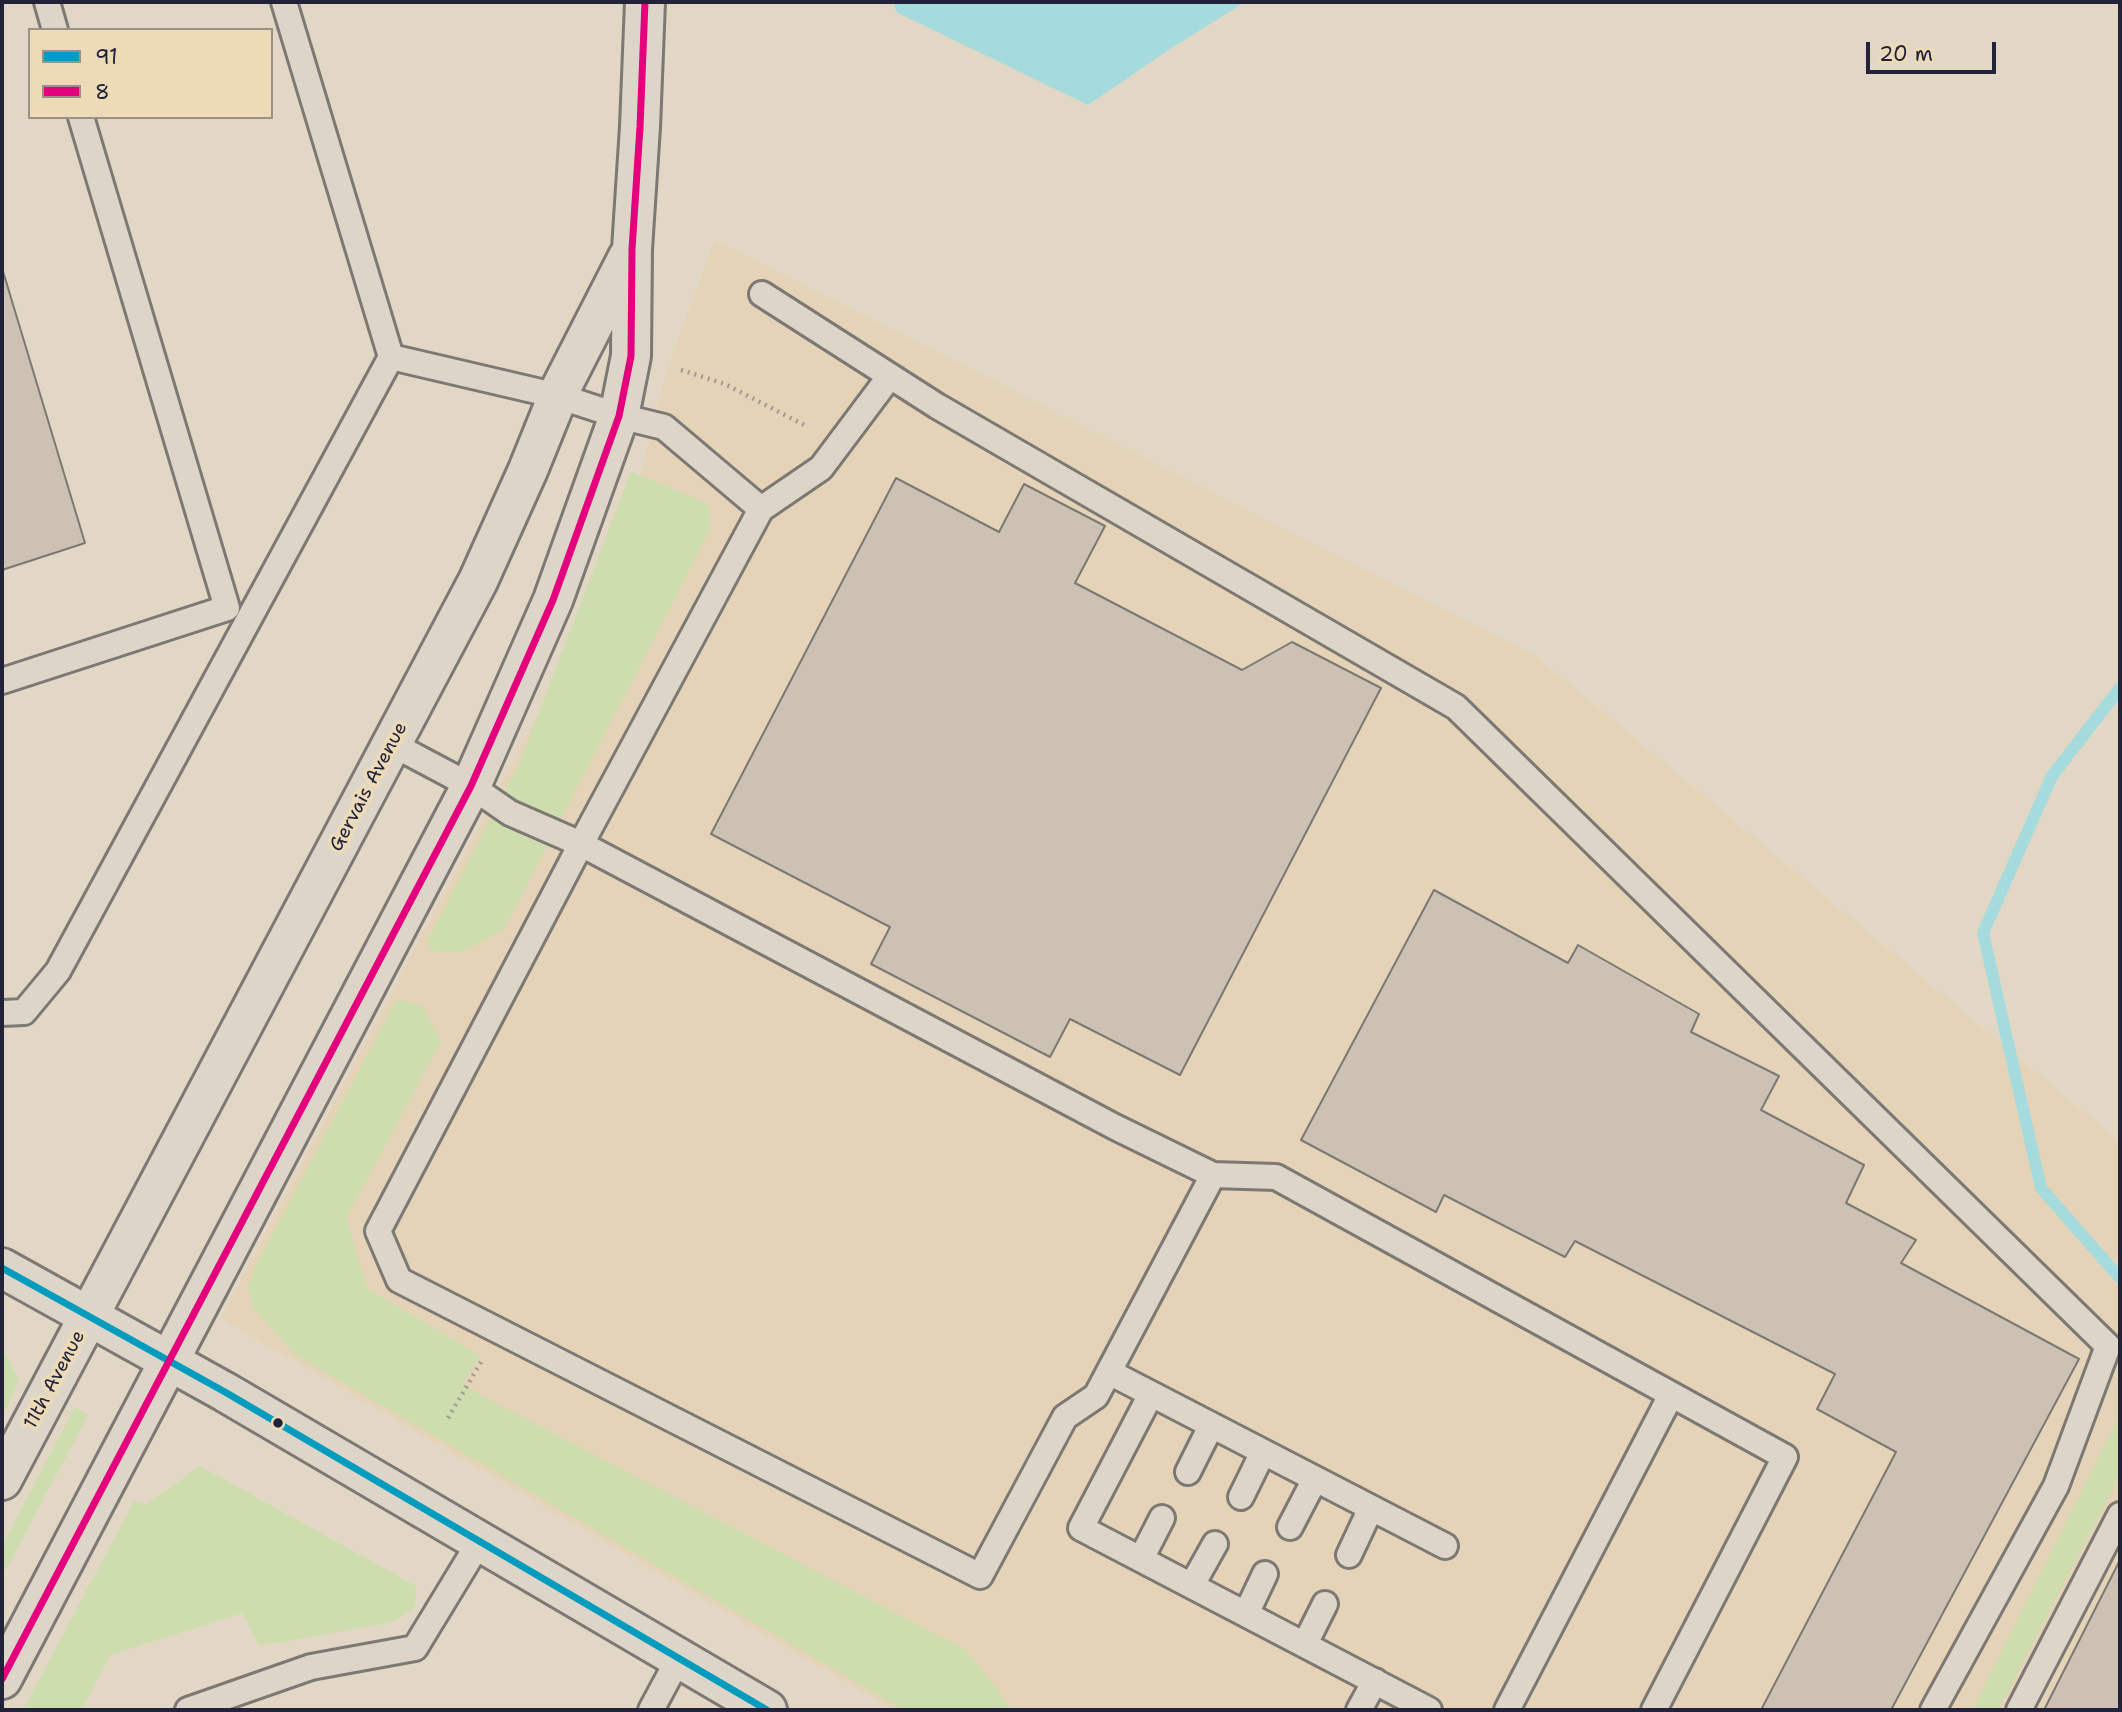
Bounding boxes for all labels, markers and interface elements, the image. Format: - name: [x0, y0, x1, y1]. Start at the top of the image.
- legend: [28, 28, 273, 119]
- scale bar: [1870, 28, 2000, 72]
- text: 20 m: [1879, 40, 1933, 68]
- text: 91: [95, 43, 118, 71]
- text: 8: [95, 78, 110, 106]
- street label: Gervais Avenue: [325, 718, 413, 856]
- street label: 11th Avenue: [20, 1327, 90, 1433]
- unlabelled marker: [271, 1416, 285, 1430]

